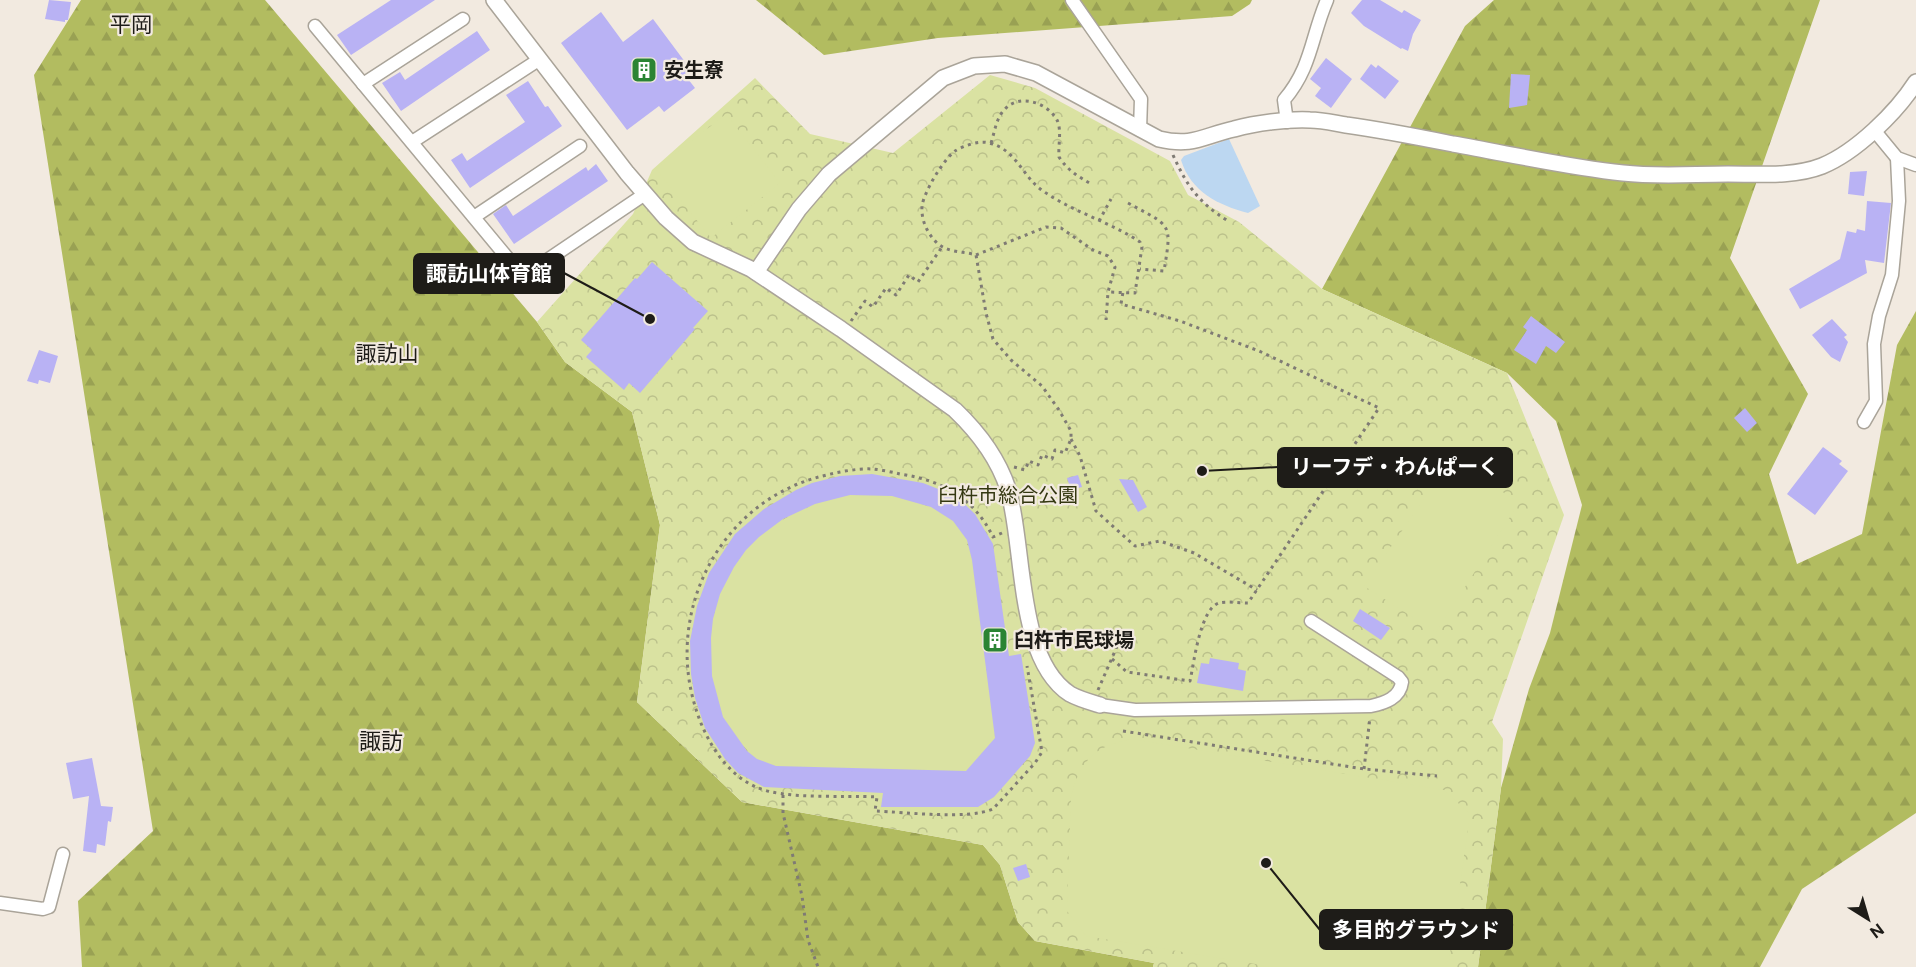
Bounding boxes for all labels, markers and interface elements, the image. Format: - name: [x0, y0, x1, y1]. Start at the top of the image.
- district label: 平岡: [110, 12, 152, 37]
- building icon: 安生寮: [629, 55, 659, 85]
- place label: 安生寮: [664, 58, 724, 82]
- callout: 諏訪山体育館: [414, 254, 564, 293]
- text: 諏訪山体育館: [426, 261, 552, 286]
- district label: 諏訪山: [356, 341, 419, 366]
- callout: リーフデ・わんぱーく: [1278, 448, 1512, 487]
- text: リーフデ・わんぱーく: [1291, 454, 1499, 479]
- park label: 臼杵市総合公園: [938, 483, 1078, 507]
- building icon: 臼杵市民球場: [980, 625, 1010, 655]
- place label: 臼杵市民球場: [1014, 628, 1134, 652]
- district label: 諏訪: [359, 728, 403, 754]
- north arrow: [1838, 889, 1898, 949]
- callout: 多目的グラウンド: [1320, 910, 1512, 949]
- text: 多目的グラウンド: [1332, 917, 1500, 942]
- text: N: [1866, 919, 1887, 942]

